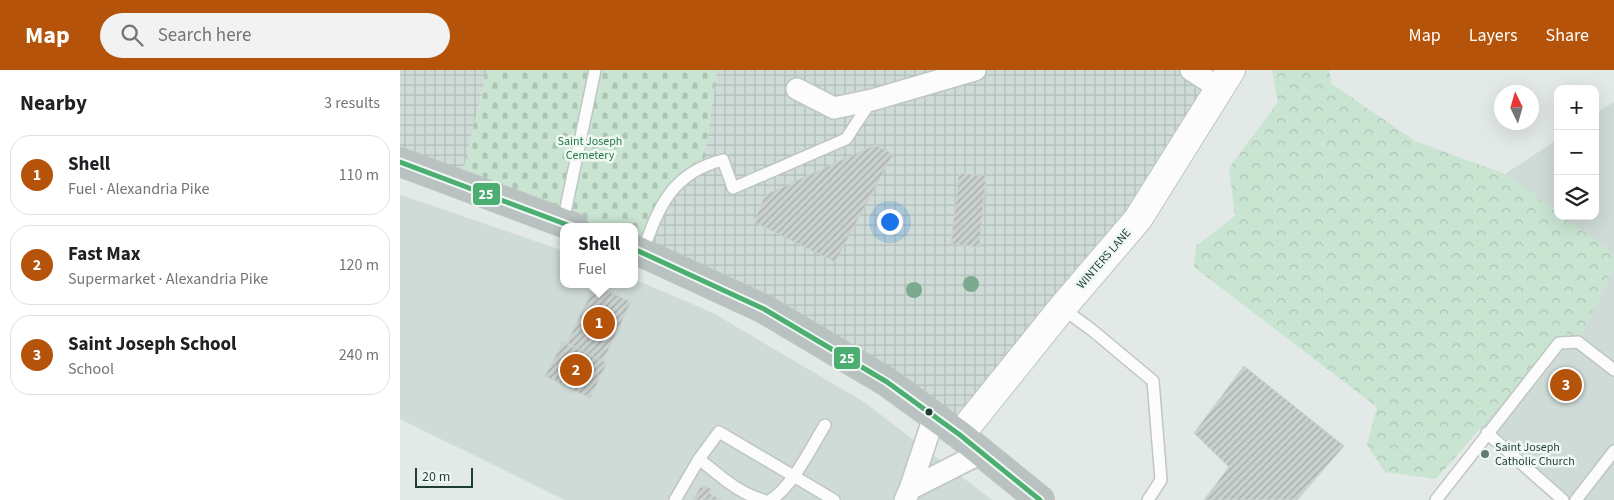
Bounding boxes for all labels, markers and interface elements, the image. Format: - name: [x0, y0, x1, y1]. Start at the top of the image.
- search box: [100, 13, 450, 58]
- text: Map: [25, 18, 70, 53]
- icon: search: [118, 21, 146, 49]
- text: Search here: [158, 22, 251, 49]
- text: Map: [1409, 23, 1441, 48]
- text: Layers: [1469, 23, 1518, 48]
- text: Share: [1546, 23, 1589, 48]
- north arrow: [1494, 85, 1539, 130]
- map controls: [1554, 85, 1599, 220]
- button: +: [1554, 85, 1599, 130]
- text: Nearby: [20, 88, 87, 118]
- text: 3 results: [324, 92, 380, 114]
- button: −: [1554, 130, 1599, 175]
- park label: Saint Joseph Cemetery: [558, 133, 622, 164]
- text: Shell: [68, 151, 110, 178]
- text: 1: [33, 164, 41, 186]
- text: 110 m: [339, 164, 379, 186]
- button: layers: [1554, 175, 1599, 220]
- text: Fuel · Alexandria Pike: [68, 178, 209, 200]
- line badge: 25: [472, 182, 501, 206]
- text: 25: [479, 185, 493, 205]
- your location: [877, 209, 903, 235]
- popup: [560, 223, 638, 288]
- street label: WINTERS LANE: [1073, 225, 1135, 293]
- text: Shell: [578, 231, 620, 258]
- text: Fast Max: [68, 241, 141, 268]
- text: 2: [33, 254, 41, 276]
- text: 120 m: [339, 254, 379, 276]
- text: Fuel: [578, 258, 606, 280]
- text: Supermarket · Alexandria Pike: [68, 268, 268, 290]
- pin: 1: [583, 304, 615, 342]
- text: Saint Joseph School: [68, 331, 237, 358]
- text: 3: [33, 344, 41, 366]
- text: 240 m: [339, 344, 379, 366]
- line badge: 25: [833, 346, 861, 370]
- text: 25: [840, 349, 854, 369]
- pin: 2: [560, 351, 592, 389]
- text: School: [68, 358, 114, 380]
- pin: 3: [1550, 366, 1582, 404]
- unlabelled marker: [924, 407, 934, 417]
- place label: Saint Joseph Catholic Church: [1495, 439, 1575, 470]
- marker: Saint Joseph Catholic Church: [1479, 448, 1491, 460]
- scale bar: [415, 465, 472, 488]
- text: 20 m: [422, 467, 450, 487]

